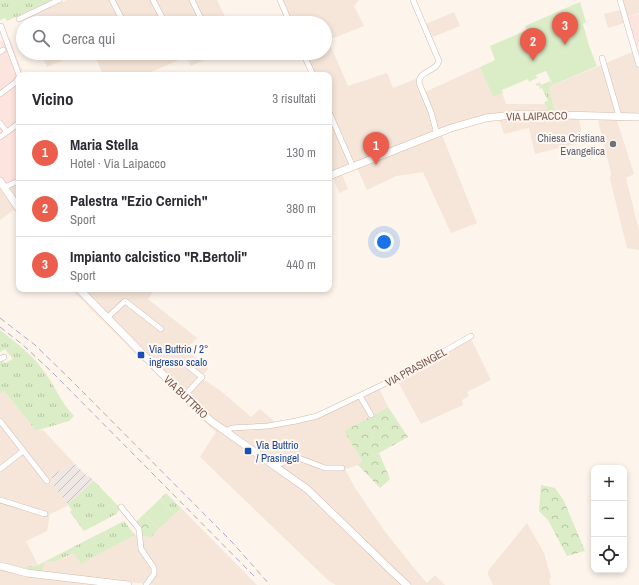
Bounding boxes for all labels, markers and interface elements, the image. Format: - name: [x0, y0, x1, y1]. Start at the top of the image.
- pin: 3: [552, 12, 578, 45]
- search box: [16, 16, 332, 60]
- icon: search: [30, 27, 52, 49]
- text: Cerca qui: [62, 28, 115, 49]
- pin: 2: [520, 28, 546, 61]
- text: Vicino: [32, 87, 74, 110]
- text: 3 risultati: [272, 90, 316, 107]
- street label: VIA LAIPACCO: [506, 108, 568, 124]
- place label: Chiesa Cristiana Evangelica: [537, 131, 605, 158]
- pin: 1: [363, 132, 389, 165]
- text: Maria Stella: [70, 134, 138, 155]
- marker: Chiesa Cristiana Evangelica: [608, 139, 618, 149]
- text: 1: [42, 144, 48, 161]
- text: 130 m: [286, 144, 316, 161]
- text: Hotel · Via Laipacco: [70, 155, 166, 172]
- text: Palestra "Ezio Cernich": [70, 190, 207, 211]
- text: 2: [42, 200, 48, 217]
- text: 380 m: [286, 200, 316, 217]
- text: Sport: [70, 211, 95, 228]
- your location: [374, 232, 394, 252]
- text: Impianto calcistico "R.Bertoli": [70, 246, 247, 267]
- text: 3: [42, 256, 48, 273]
- text: 440 m: [286, 256, 316, 273]
- text: Sport: [70, 267, 95, 284]
- place label: Via Buttrio / 2° ingresso scalo: [149, 342, 208, 369]
- street label: VIA PRASINGEL: [383, 344, 449, 390]
- marker: Via Buttrio / 2° ingresso scalo: [136, 350, 146, 360]
- street label: VIA BUTTRIO: [161, 372, 211, 422]
- place label: Via Buttrio / Prasingel: [256, 438, 299, 465]
- marker: Via Buttrio / Prasingel: [243, 446, 253, 456]
- map controls: [591, 465, 627, 573]
- button: +: [591, 465, 627, 501]
- button: −: [591, 501, 627, 537]
- button: locate: [591, 537, 627, 573]

